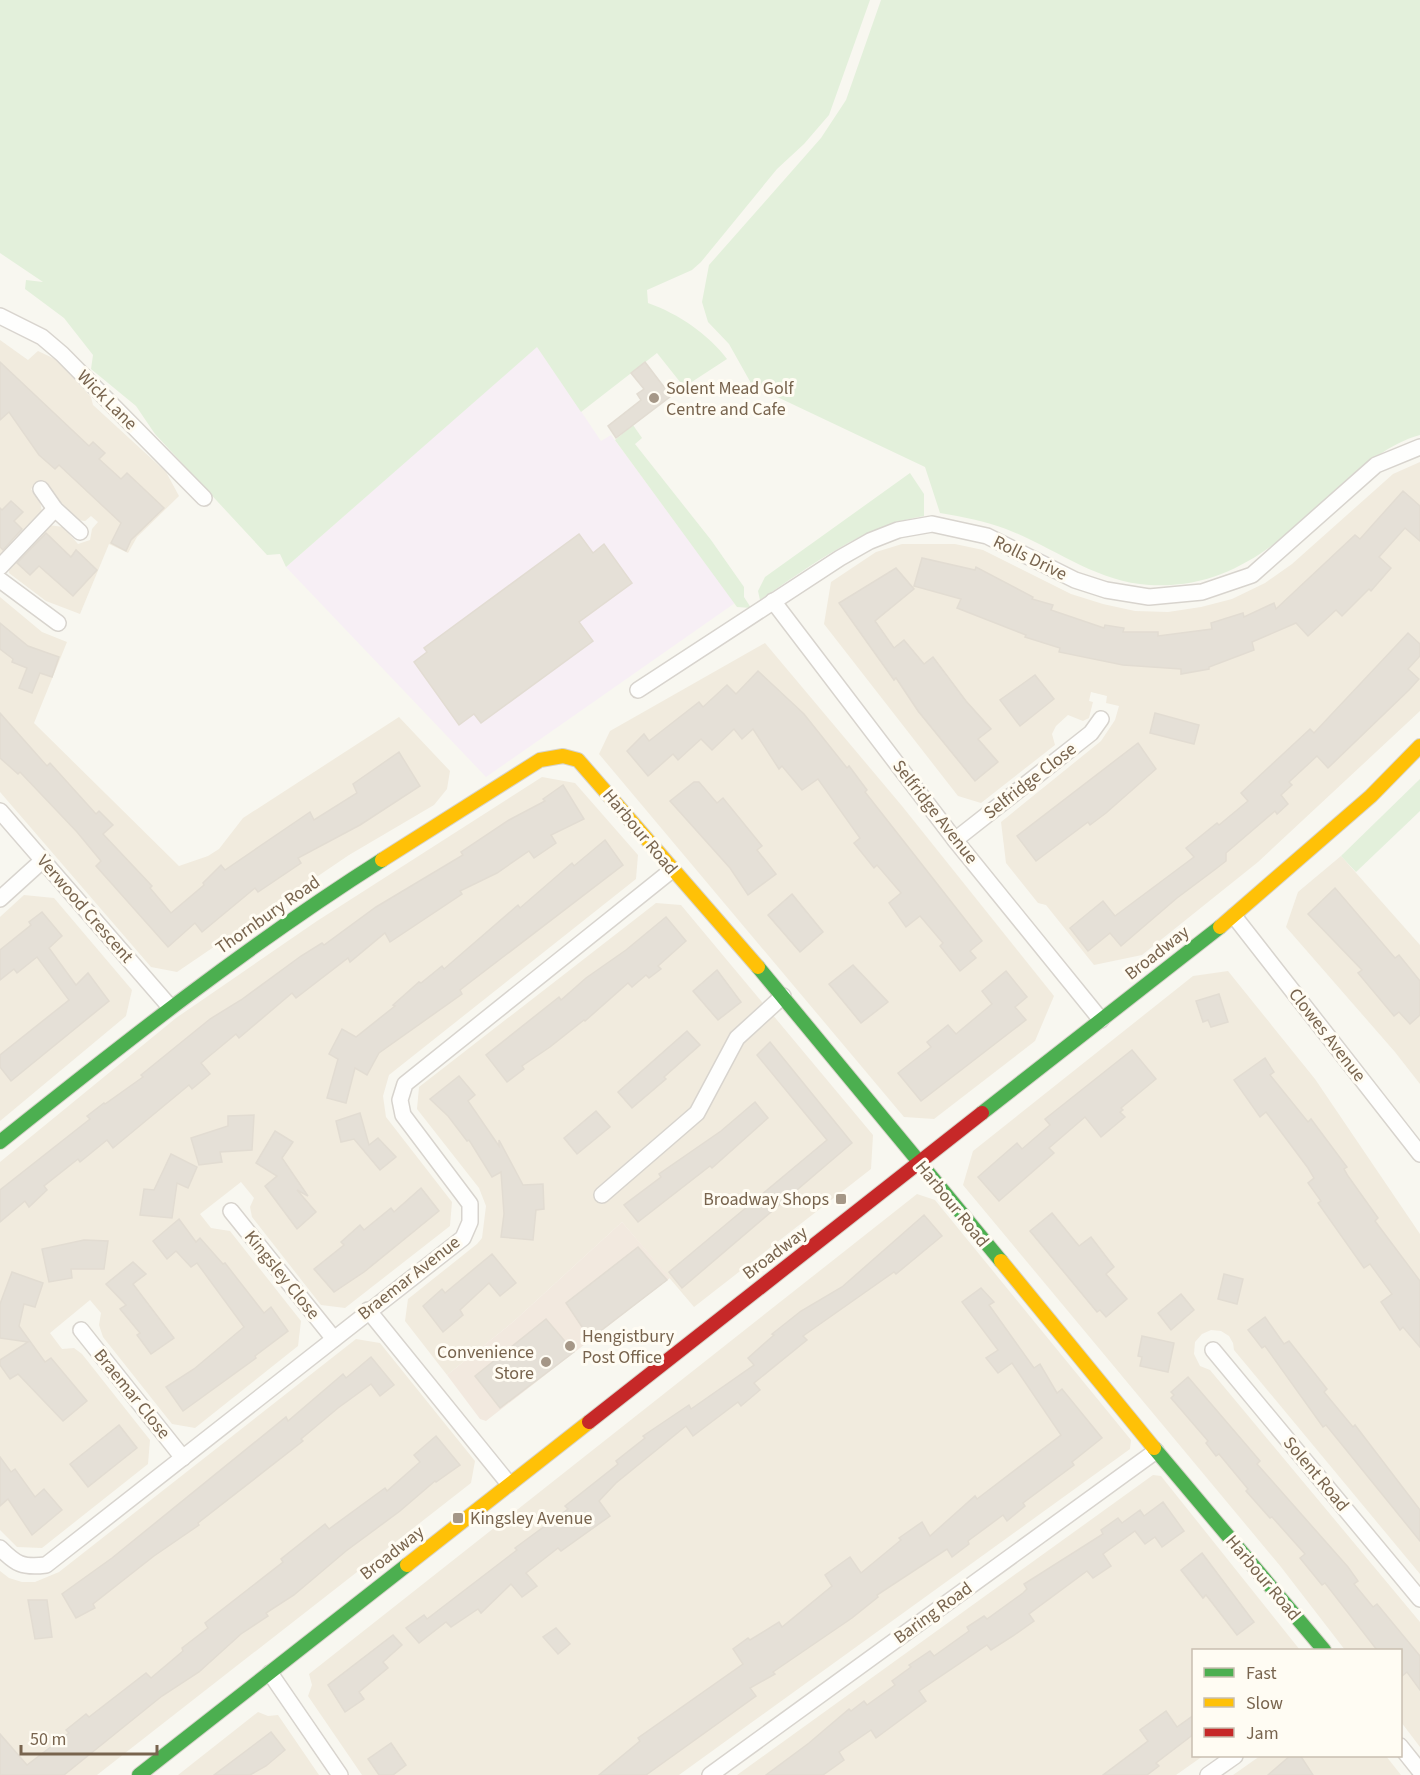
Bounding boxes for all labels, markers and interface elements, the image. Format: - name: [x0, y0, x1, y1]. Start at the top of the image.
- street label: Wick Lane: [71, 364, 143, 436]
- place label: Solent Mead Golf Centre and Cafe: [666, 376, 794, 422]
- marker: Solent Mead Golf Centre and Cafe: [647, 391, 661, 405]
- street label: Rolls Drive: [989, 529, 1071, 587]
- street label: Selfridge Close: [978, 737, 1082, 825]
- street label: Selfridge Avenue: [886, 755, 984, 869]
- street label: Harbour Road: [597, 784, 683, 880]
- street label: Verwood Crescent: [31, 849, 139, 969]
- street label: Thornbury Road: [211, 870, 325, 960]
- street label: Broadway: [1120, 920, 1195, 986]
- street label: Clowes Avenue: [1282, 983, 1372, 1087]
- street label: Harbour Road: [909, 1155, 995, 1253]
- place label: Broadway Shops: [703, 1187, 829, 1212]
- marker: Broadway Shops: [834, 1192, 848, 1206]
- street label: Broadway: [737, 1220, 813, 1286]
- street label: Kingsley Close: [238, 1225, 326, 1325]
- street label: Braemar Avenue: [353, 1230, 465, 1326]
- place label: Hengistbury Post Office: [582, 1324, 675, 1370]
- marker: Hengistbury Post Office: [563, 1339, 577, 1353]
- place label: Convenience Store: [437, 1340, 534, 1386]
- street label: Braemar Close: [88, 1344, 176, 1444]
- marker: Convenience Store: [539, 1355, 553, 1369]
- street label: Solent Road: [1277, 1431, 1355, 1517]
- place label: Kingsley Avenue: [470, 1506, 592, 1531]
- marker: Kingsley Avenue: [451, 1511, 465, 1525]
- street label: Broadway: [355, 1520, 430, 1586]
- street label: Harbour Road: [1220, 1530, 1306, 1626]
- street label: Baring Road: [889, 1576, 977, 1650]
- legend: [1192, 1649, 1402, 1757]
- text: Fast: [1246, 1661, 1277, 1686]
- text: Slow: [1246, 1691, 1283, 1716]
- scale bar: [21, 1718, 158, 1756]
- text: Jam: [1246, 1721, 1279, 1746]
- text: 50 m: [30, 1727, 66, 1752]

